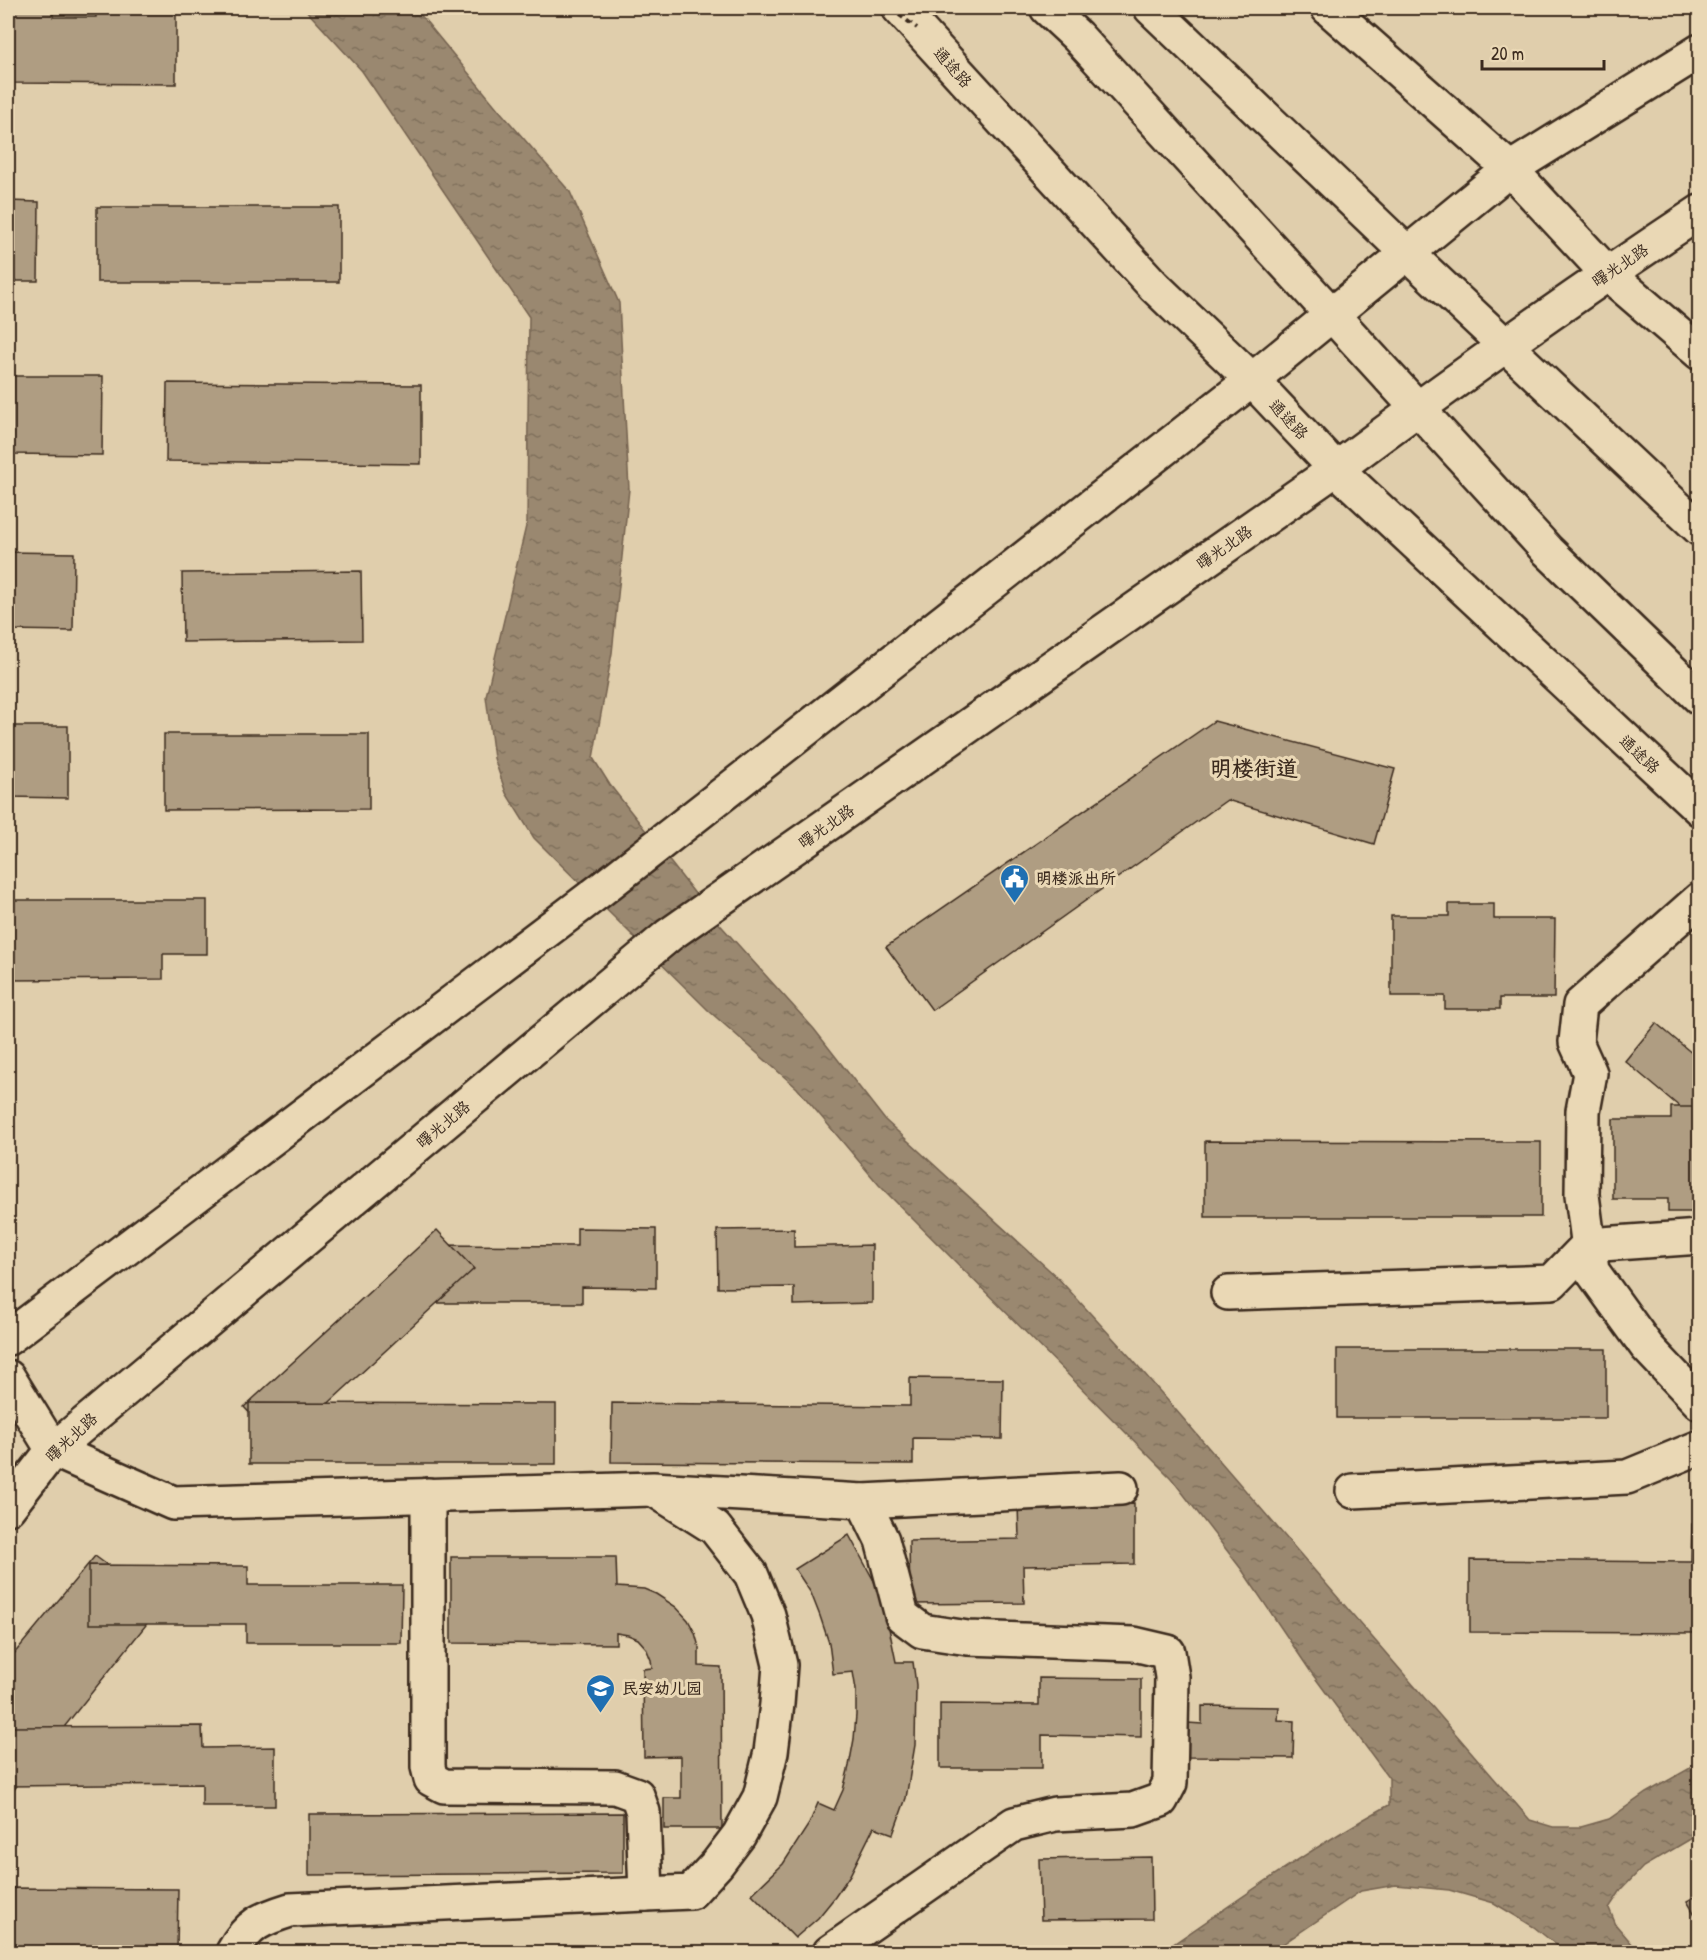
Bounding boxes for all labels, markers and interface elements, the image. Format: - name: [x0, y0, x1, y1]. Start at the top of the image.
- scale bar: [1482, 33, 1604, 71]
- text: 20 m: [1491, 41, 1524, 66]
- street label: 通途路: [929, 42, 977, 92]
- street label: 曙光北路: [1587, 238, 1653, 292]
- street label: 通途路: [1264, 394, 1314, 444]
- street label: 曙光北路: [1191, 520, 1257, 574]
- street label: 通途路: [1615, 730, 1665, 778]
- district label: 明楼街道: [1210, 753, 1298, 783]
- street label: 曙光北路: [793, 799, 859, 853]
- public building icon: 明楼派出所: [999, 862, 1031, 904]
- place label: 明楼派出所: [1036, 867, 1116, 889]
- street label: 曙光北路: [411, 1095, 475, 1153]
- street label: 曙光北路: [40, 1407, 102, 1467]
- school or university icon: 民安幼儿园: [585, 1672, 617, 1714]
- place label: 民安幼儿园: [622, 1677, 702, 1699]

